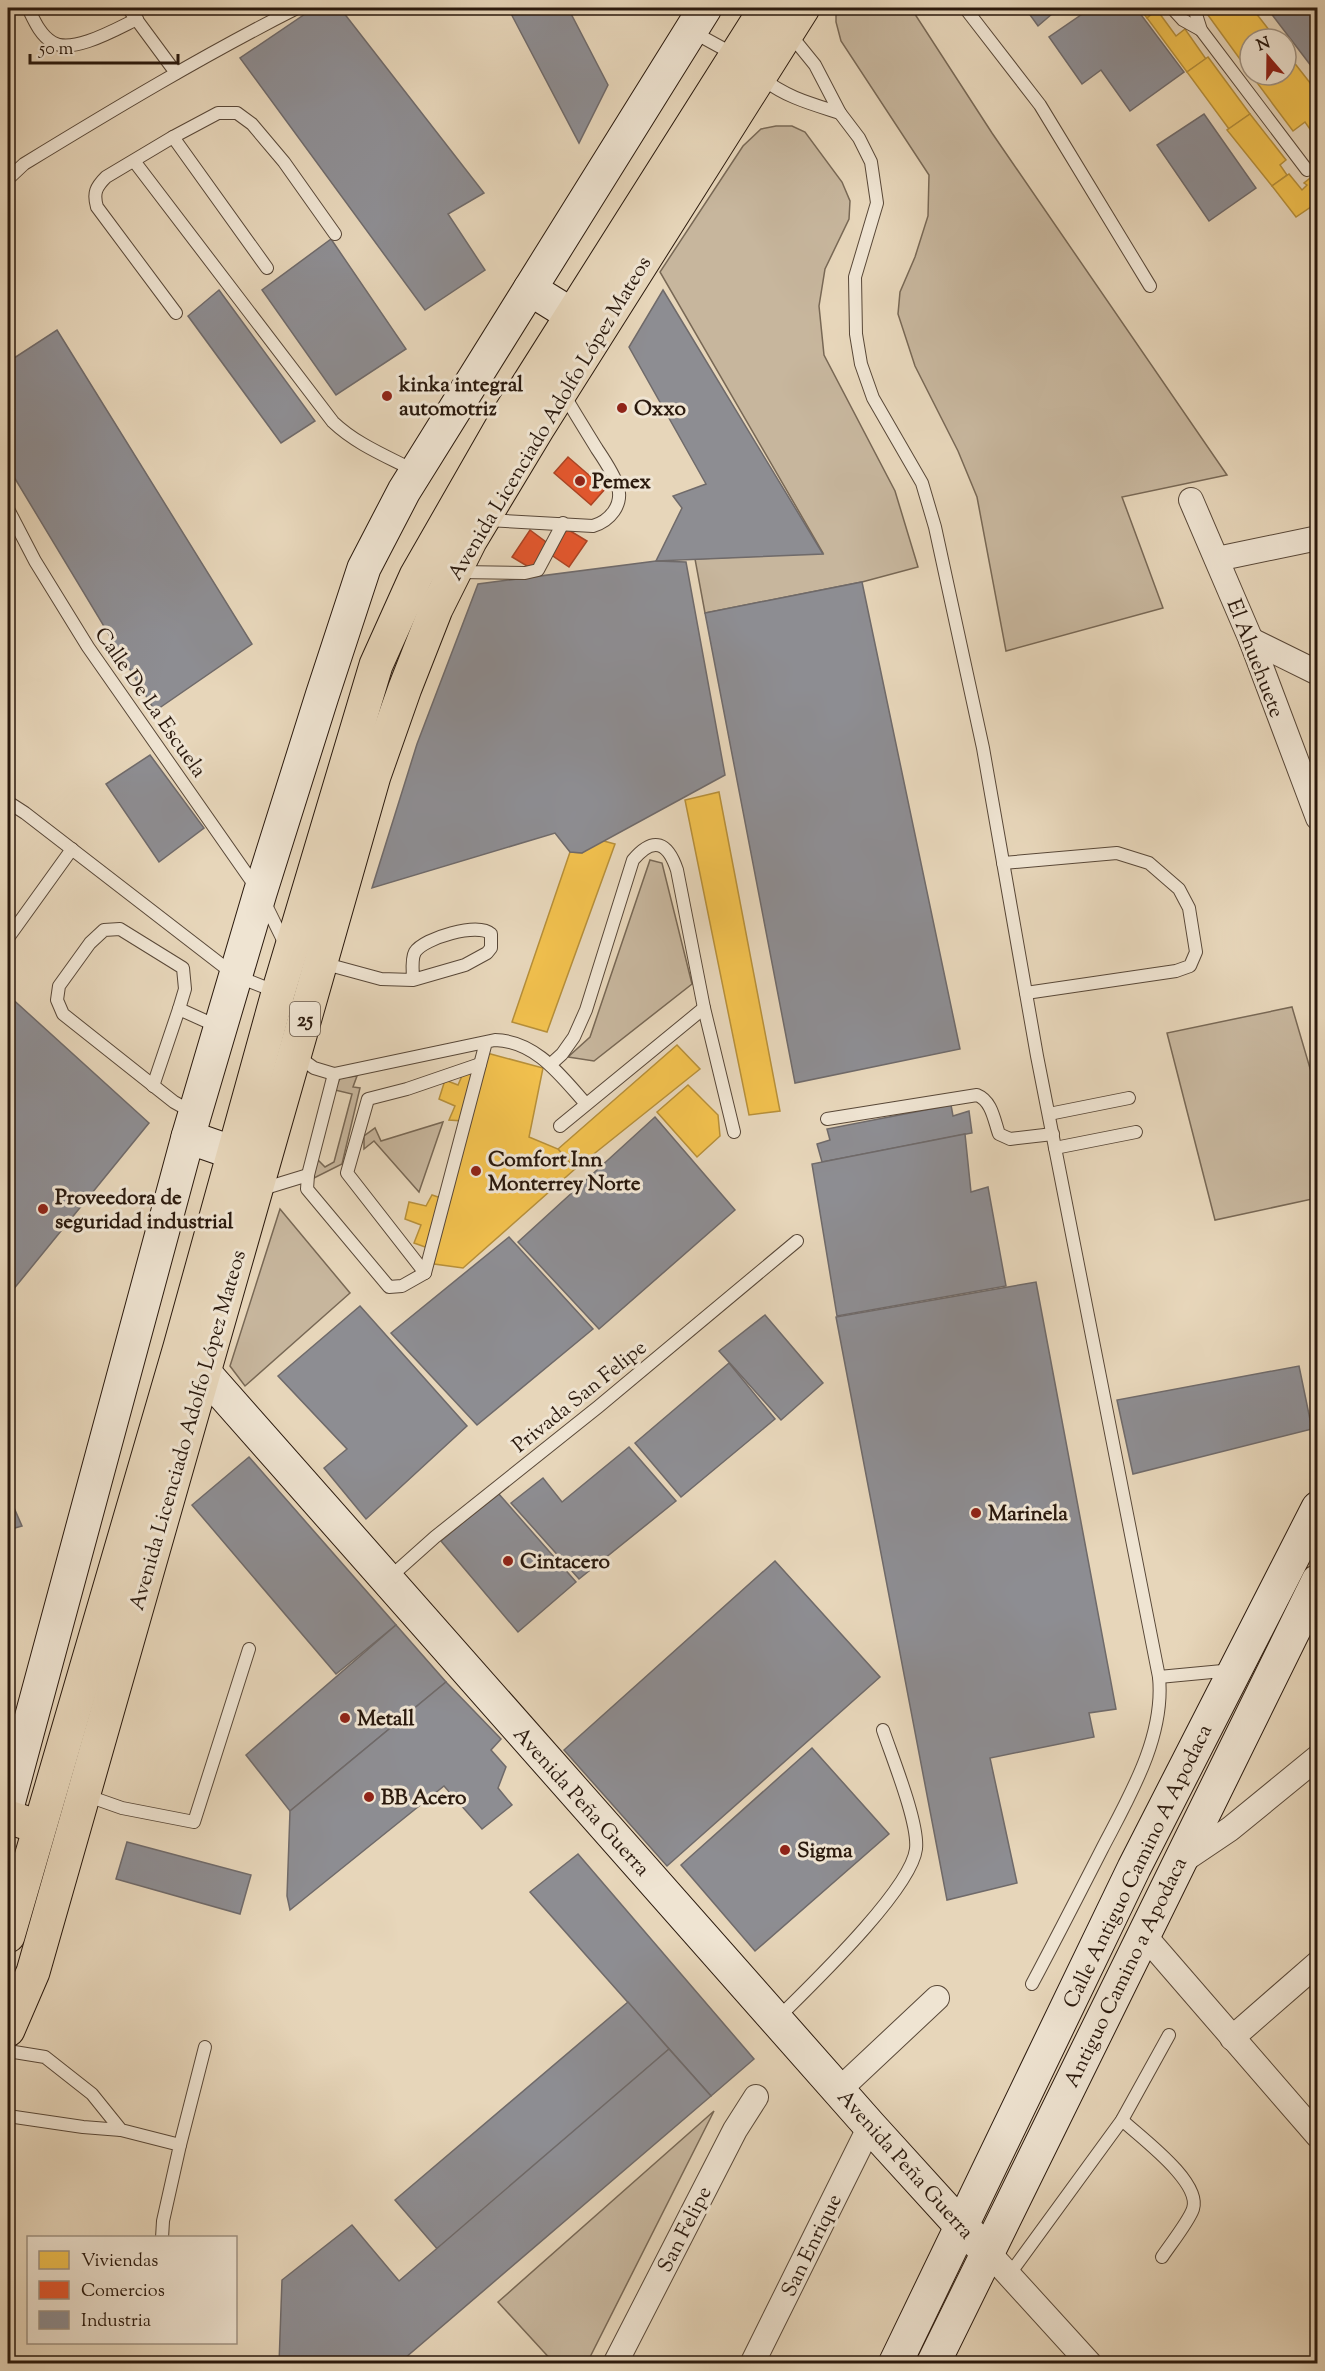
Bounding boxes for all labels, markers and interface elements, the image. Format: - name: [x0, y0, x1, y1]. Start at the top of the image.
- scale bar: [30, 27, 178, 65]
- north arrow: [1238, 27, 1298, 87]
- text: N: [1254, 32, 1274, 58]
- text: 50 m: [38, 37, 74, 63]
- street label: Avenida Licenciado Adolfo López Mateos: [442, 251, 660, 587]
- place label: kinka integral automotriz: [398, 371, 523, 425]
- marker: kinka integral automotriz: [380, 389, 394, 403]
- place label: Oxxo: [634, 395, 687, 425]
- marker: Oxxo: [615, 401, 629, 415]
- place label: Pemex: [592, 468, 651, 498]
- marker: Pemex: [573, 474, 587, 488]
- street label: El Ahuehuete: [1218, 595, 1291, 722]
- street label: Calle De La Escuela: [86, 622, 213, 785]
- road number: 25: [290, 1002, 320, 1036]
- place label: Comfort Inn Monterrey Norte: [488, 1146, 641, 1200]
- marker: Comfort Inn Monterrey Norte: [469, 1164, 483, 1178]
- place label: Proveedora de seguridad industrial: [55, 1184, 234, 1238]
- marker: Proveedora de seguridad industrial: [36, 1202, 50, 1216]
- street label: Avenida Licenciado Adolfo López Mateos: [123, 1247, 255, 1614]
- street label: Privada San Felipe: [507, 1334, 654, 1461]
- place label: Marinela: [988, 1500, 1068, 1530]
- marker: Marinela: [969, 1506, 983, 1520]
- place label: Cintacero: [520, 1548, 611, 1578]
- marker: Cintacero: [501, 1554, 515, 1568]
- place label: Metall: [357, 1705, 414, 1735]
- marker: Metall: [338, 1711, 352, 1725]
- street label: Calle Antiguo Camino A Apodaca: [1057, 1720, 1221, 2014]
- street label: Avenida Peña Guerra: [505, 1721, 656, 1884]
- place label: BB Acero: [381, 1784, 467, 1814]
- marker: BB Acero: [362, 1790, 376, 1804]
- place label: Sigma: [797, 1837, 853, 1867]
- marker: Sigma: [778, 1843, 792, 1857]
- street label: Antiguo Camino a Apodaca: [1058, 1852, 1196, 2093]
- street label: Avenida Peña Guerra: [829, 2084, 980, 2247]
- street label: San Felipe: [651, 2182, 720, 2278]
- street label: San Enrique: [775, 2189, 851, 2302]
- legend: [27, 2236, 237, 2344]
- text: Viviendas: [81, 2249, 158, 2275]
- text: Comercios: [81, 2279, 165, 2305]
- text: Industria: [81, 2309, 151, 2335]

